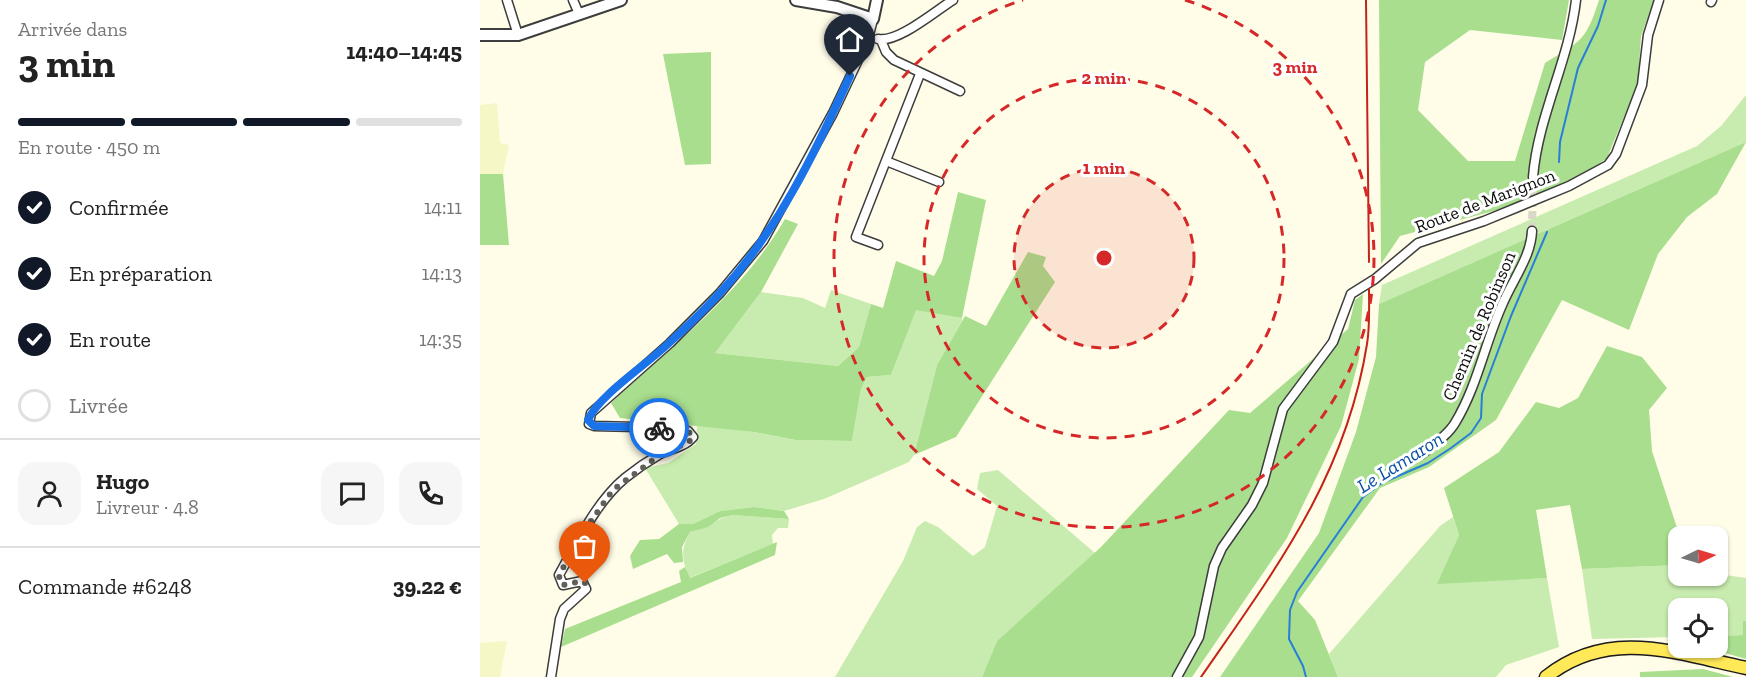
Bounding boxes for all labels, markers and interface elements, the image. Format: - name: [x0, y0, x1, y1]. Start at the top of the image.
- pin: [824, 14, 875, 76]
- text: Arrivée dans: [18, 17, 127, 41]
- icon: home: [833, 23, 866, 56]
- text: 14:40–14:45: [346, 38, 462, 65]
- text: 3 min: [18, 40, 115, 87]
- text: 3 min: [1273, 56, 1318, 78]
- text: 2 min: [1082, 67, 1127, 89]
- text: En route · 450 m: [18, 135, 160, 159]
- text: 1 min: [1083, 157, 1126, 179]
- street label: Route de Marignon: [1412, 164, 1559, 238]
- icon: check: [18, 191, 51, 224]
- text: Confirmée: [69, 194, 169, 221]
- text: 14:11: [424, 195, 462, 219]
- street label: Chemin de Robinson: [1438, 247, 1521, 404]
- centre of rings: [1094, 248, 1114, 268]
- icon: check: [18, 257, 51, 290]
- text: En préparation: [69, 260, 212, 287]
- text: 14:13: [422, 261, 462, 285]
- icon: check: [18, 323, 51, 356]
- text: En route: [69, 326, 151, 353]
- text: 14:35: [419, 327, 462, 351]
- text: Livrée: [69, 392, 128, 419]
- courier: [629, 398, 689, 458]
- icon: bike: [643, 412, 676, 445]
- water label: Le Lamaron: [1352, 426, 1448, 498]
- button: person: [18, 462, 81, 525]
- button: chat: [321, 462, 384, 525]
- button: phone: [399, 462, 462, 525]
- text: Hugo: [96, 468, 149, 495]
- text: Livreur · 4.8: [96, 495, 199, 519]
- pin: [559, 521, 610, 583]
- north arrow: [1668, 526, 1728, 586]
- map controls: [1668, 526, 1728, 658]
- icon: bag: [568, 530, 601, 563]
- text: Commande #6248: [18, 573, 192, 600]
- text: 39.22 €: [393, 573, 462, 600]
- button: locate: [1668, 598, 1728, 658]

